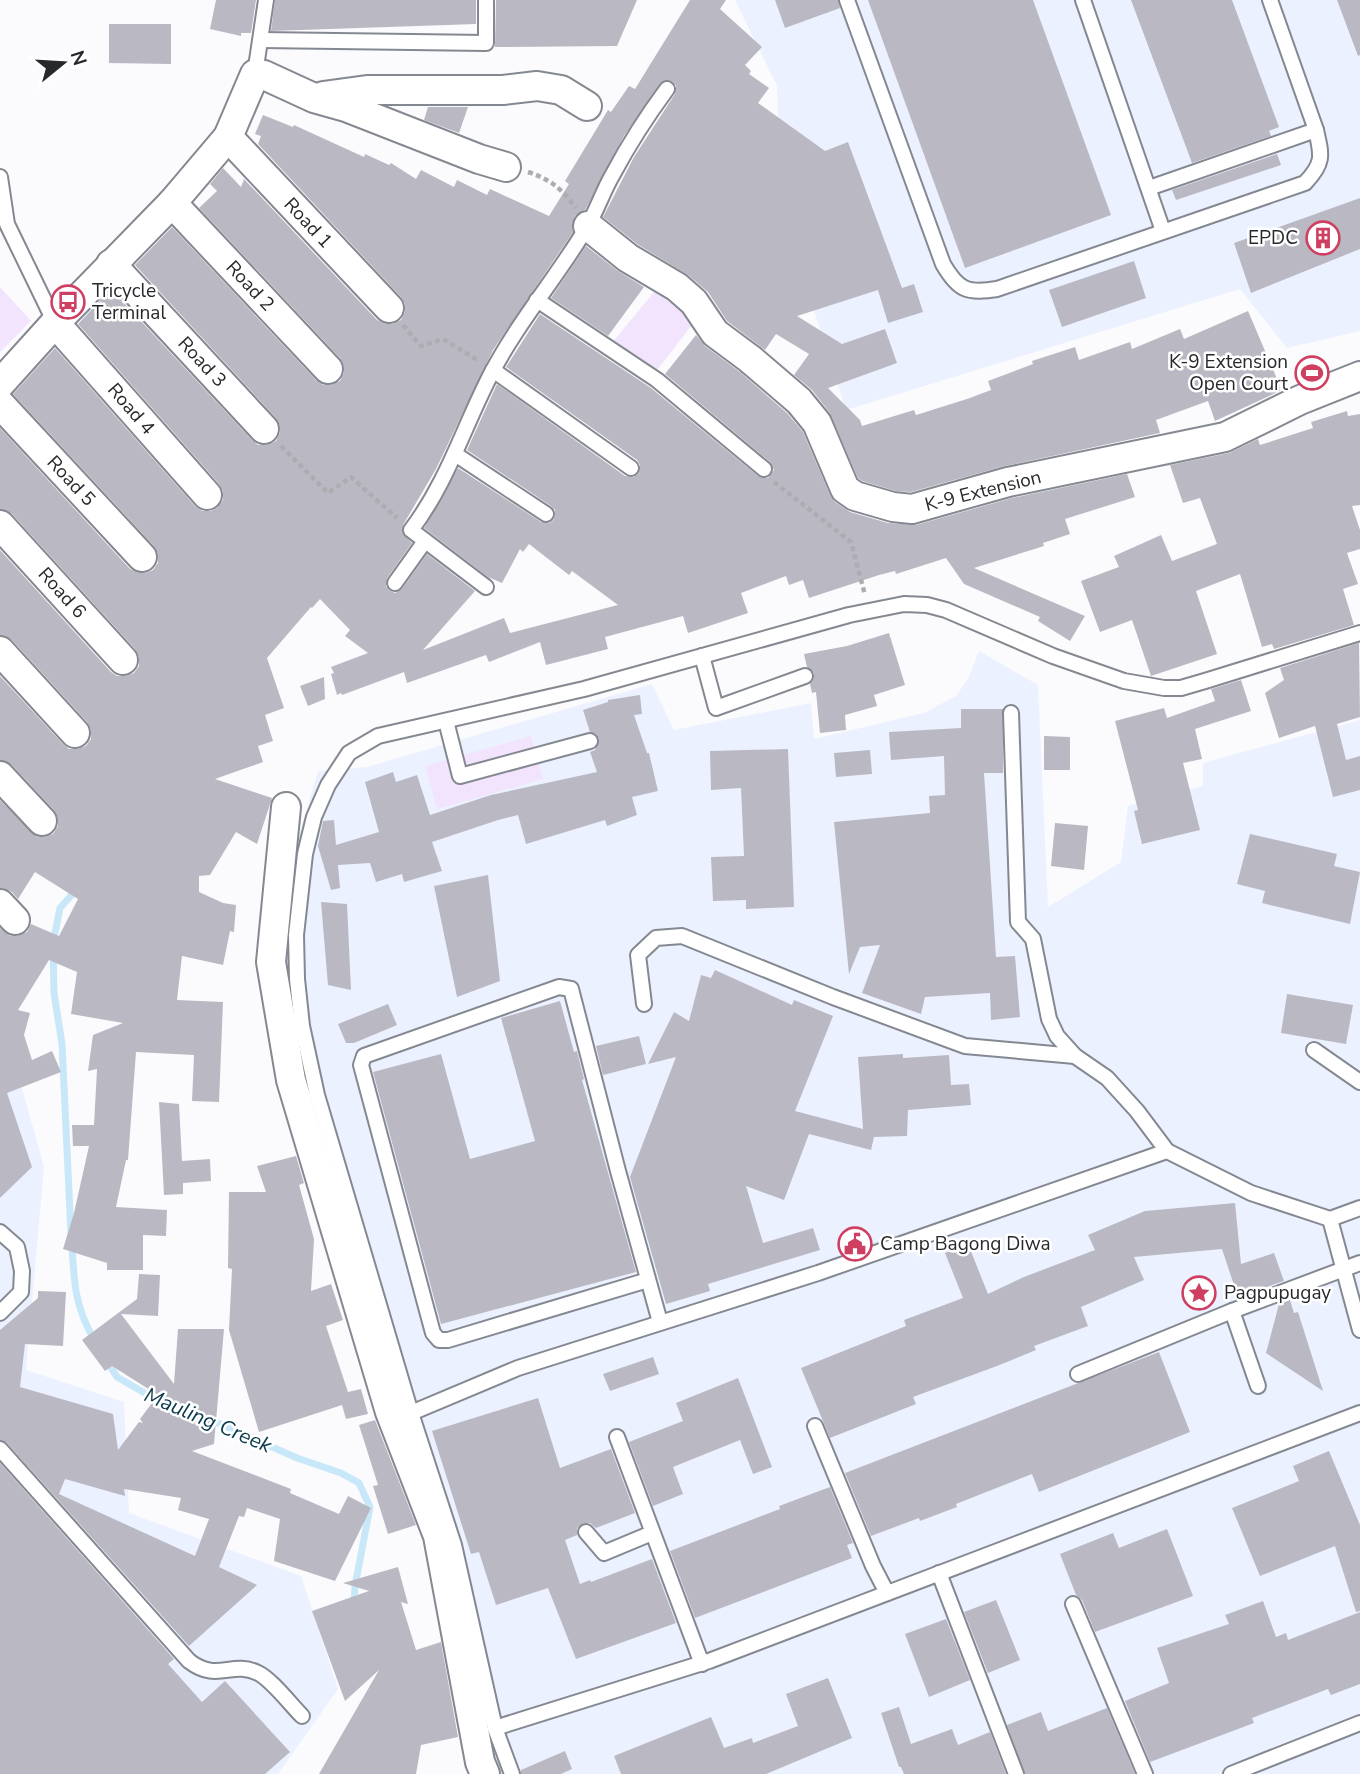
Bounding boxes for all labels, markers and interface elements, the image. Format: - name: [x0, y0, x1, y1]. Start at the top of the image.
- north arrow: [28, 28, 98, 98]
- text: N: [64, 47, 93, 69]
- street label: Road 1: [278, 192, 338, 254]
- building icon: EPDC: [1304, 219, 1342, 257]
- place label: EPDC: [1248, 225, 1298, 251]
- street label: Road 2: [220, 255, 280, 317]
- place label: Tricycle Terminal: [92, 278, 166, 326]
- bus stop icon: Tricycle Terminal: [49, 283, 87, 321]
- street label: Road 3: [172, 331, 232, 393]
- place label: K-9 Extension Open Court: [1169, 349, 1288, 397]
- sports icon: K-9 Extension Open Court: [1293, 354, 1331, 392]
- street label: Road 4: [101, 378, 161, 440]
- street label: Road 5: [41, 450, 101, 512]
- street label: K-9 Extension: [922, 464, 1044, 518]
- street label: Road 6: [32, 562, 92, 624]
- public building icon: Camp Bagong Diwa: [836, 1225, 874, 1263]
- place label: Camp Bagong Diwa: [880, 1231, 1051, 1257]
- place icon: Pagpupugay: [1180, 1274, 1218, 1312]
- place label: Pagpupugay: [1224, 1280, 1331, 1306]
- water label: Mauling Creek: [140, 1381, 276, 1460]

